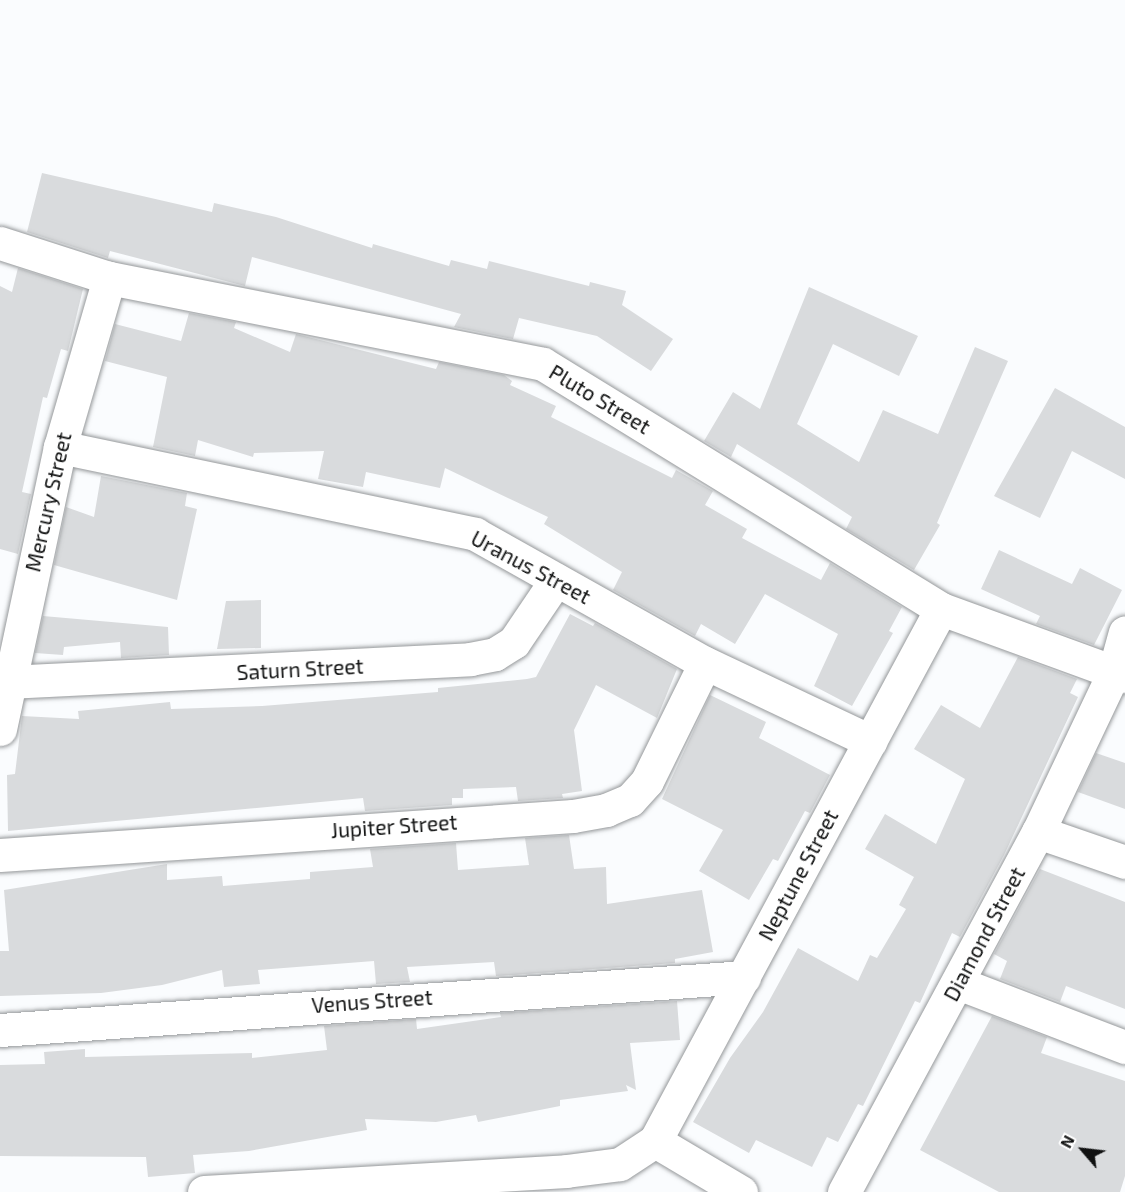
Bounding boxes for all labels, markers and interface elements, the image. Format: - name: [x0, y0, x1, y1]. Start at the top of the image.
- street label: Pluto Street: [545, 359, 655, 439]
- street label: Mercury Street: [20, 430, 76, 574]
- street label: Uranus Street: [467, 525, 595, 609]
- street label: Saturn Street: [236, 653, 364, 685]
- street label: Neptune Street: [753, 805, 843, 945]
- street label: Jupiter Street: [330, 809, 458, 843]
- street label: Diamond Street: [938, 863, 1030, 1005]
- street label: Venus Street: [311, 984, 433, 1018]
- north arrow: [1053, 1120, 1113, 1180]
- text: N: [1056, 1132, 1078, 1151]

